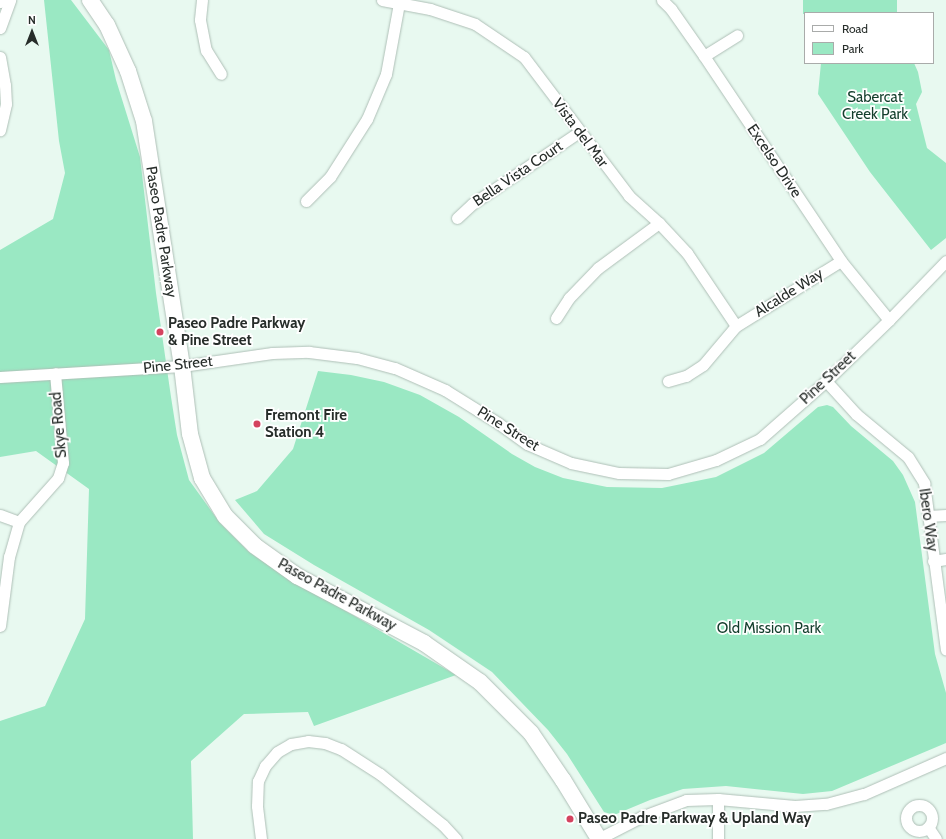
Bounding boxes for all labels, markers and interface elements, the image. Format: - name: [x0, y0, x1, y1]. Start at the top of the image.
- north arrow: [12, 12, 52, 52]
- legend: [804, 12, 934, 64]
- text: N: [28, 13, 36, 27]
- text: Road: [842, 21, 868, 36]
- text: Park: [842, 41, 864, 56]
- park label: Sabercat Creek Park: [842, 88, 908, 123]
- street label: Vista del Mar: [548, 95, 612, 171]
- street label: Excelso Drive: [743, 121, 805, 201]
- street label: Bella Vista Court: [470, 137, 566, 211]
- street label: Paseo Padre Parkway: [142, 165, 180, 299]
- street label: Alcalde Way: [751, 265, 827, 321]
- place label: Paseo Padre Parkway & Pine Street: [168, 314, 305, 349]
- marker: Paseo Padre Parkway & Pine Street: [155, 327, 165, 337]
- street label: Pine Street: [796, 348, 860, 408]
- street label: Pine Street: [142, 352, 214, 378]
- street label: Skye Road: [47, 391, 71, 459]
- street label: Pine Street: [474, 403, 542, 455]
- place label: Fremont Fire Station 4: [265, 406, 347, 441]
- marker: Fremont Fire Station 4: [252, 419, 262, 429]
- street label: Ibero Way: [915, 487, 941, 553]
- street label: Paseo Padre Parkway: [275, 555, 399, 635]
- park label: Old Mission Park: [717, 620, 821, 638]
- place label: Paseo Padre Parkway & Upland Way: [578, 810, 811, 828]
- marker: Paseo Padre Parkway & Upland Way: [565, 814, 575, 824]

